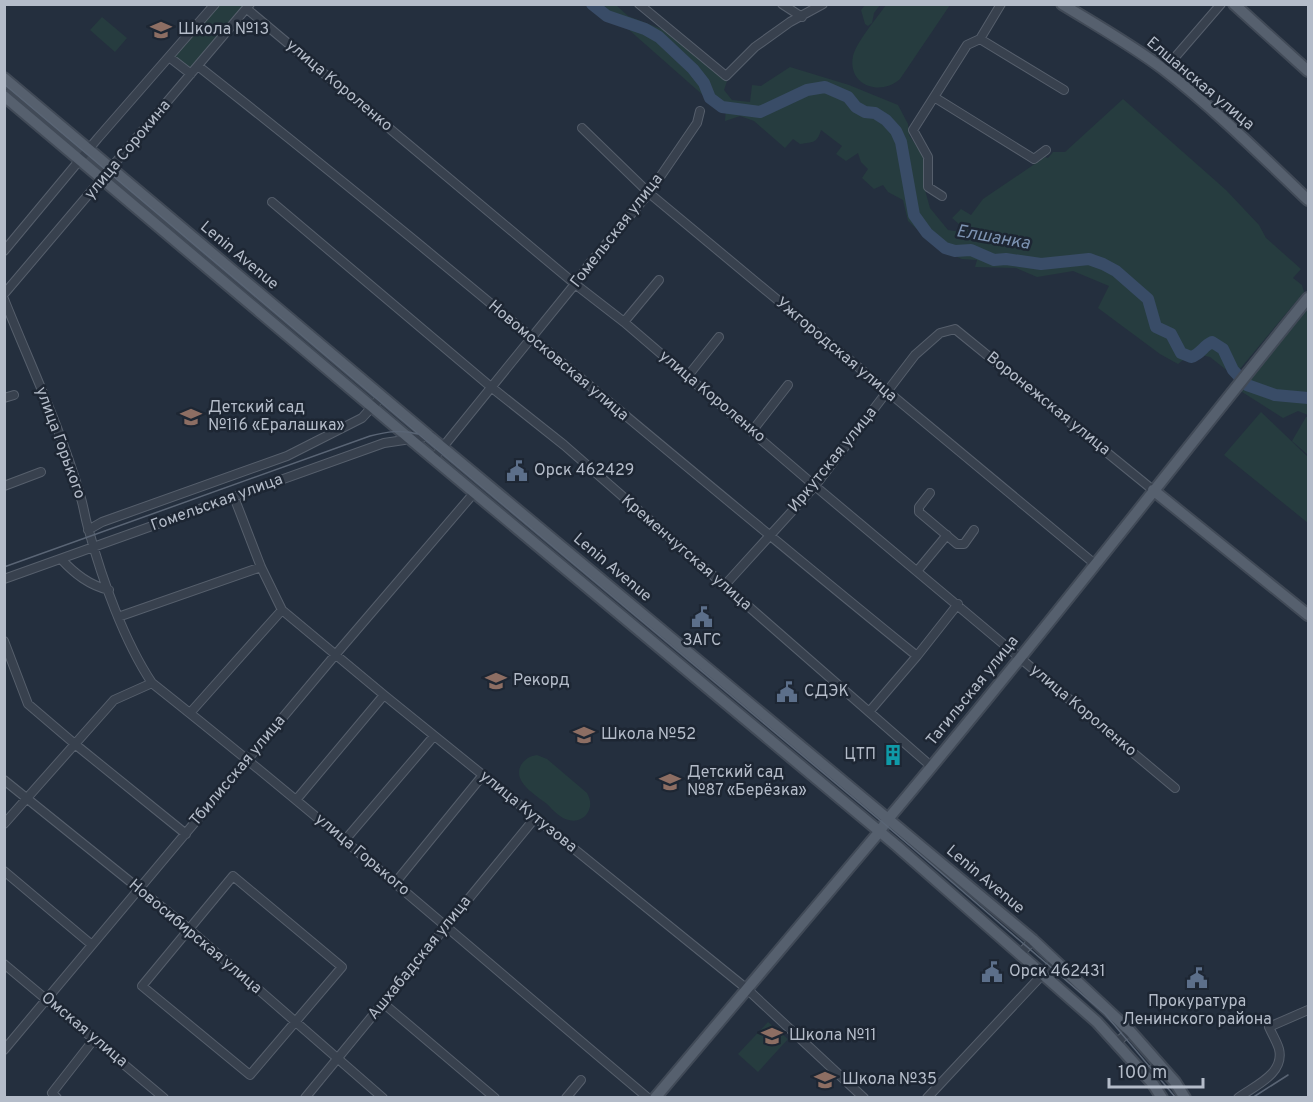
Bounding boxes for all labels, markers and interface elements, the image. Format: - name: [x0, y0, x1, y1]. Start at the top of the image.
- school or university icon: Школа №13: [149, 18, 173, 42]
- place label: Школа №13: [178, 20, 269, 40]
- street label: Елшанская улица: [1142, 33, 1258, 135]
- street label: улица Короленко: [282, 36, 396, 136]
- street label: улица Сорокина: [80, 96, 176, 204]
- street label: Гомельская улица: [566, 170, 668, 292]
- street label: Lenin Avenue: [196, 217, 282, 295]
- water label: Елшанка: [954, 220, 1032, 256]
- street label: Ужгородская улица: [771, 293, 901, 407]
- street label: Новомосковская улица: [484, 296, 632, 426]
- street label: улица Короленко: [655, 347, 769, 447]
- street label: Воронежская улица: [982, 348, 1114, 460]
- street label: улица Горького: [30, 384, 90, 502]
- place label: Детский сад №116 «Ералашка»: [208, 398, 345, 436]
- street label: Иркутская улица: [784, 403, 882, 517]
- school or university icon: Детский сад №116 «Ералашка»: [179, 405, 203, 429]
- public building icon: Орск 462429: [505, 459, 529, 483]
- place label: Орск 462429: [534, 461, 634, 481]
- street label: Гомельская улица: [148, 470, 286, 536]
- street label: Кременчугская улица: [617, 491, 755, 615]
- street label: Lenin Avenue: [569, 529, 655, 607]
- public building icon: ЗАГС: [690, 605, 714, 629]
- place label: ЗАГС: [683, 631, 721, 651]
- street label: Тагильская улица: [922, 632, 1024, 750]
- street label: улица Короленко: [1026, 661, 1140, 761]
- school or university icon: Рекорд: [484, 669, 508, 693]
- place label: Рекорд: [513, 671, 570, 691]
- public building icon: СДЭК: [775, 680, 799, 704]
- place label: СДЭК: [804, 682, 849, 702]
- street label: Тбилисская улица: [186, 711, 290, 831]
- school or university icon: Школа №52: [572, 723, 596, 747]
- place label: Школа №52: [601, 725, 696, 745]
- building icon: ЦТП: [881, 743, 905, 767]
- place label: ЦТП: [844, 745, 876, 765]
- place label: Детский сад №87 «Берёзка»: [687, 763, 807, 801]
- street label: улица Кутузова: [475, 767, 581, 857]
- school or university icon: Детский сад №87 «Берёзка»: [658, 770, 682, 794]
- street label: улица Горького: [310, 809, 414, 901]
- street label: Lenin Avenue: [942, 841, 1028, 919]
- street label: Новосибирская улица: [124, 875, 266, 999]
- street label: Ашхабадская улица: [364, 892, 476, 1024]
- public building icon: Орск 462431: [980, 960, 1004, 984]
- place label: Орск 462431: [1009, 962, 1105, 982]
- public building icon: Прокуратура Ленинского района: [1185, 966, 1209, 990]
- street label: Омская улица: [37, 988, 131, 1072]
- place label: Прокуратура Ленинского района: [1122, 992, 1272, 1030]
- school or university icon: Школа №11: [760, 1024, 784, 1048]
- place label: Школа №11: [789, 1026, 876, 1046]
- scale bar: [1109, 1051, 1204, 1089]
- text: 100 m: [1118, 1062, 1167, 1085]
- school or university icon: Школа №35: [813, 1068, 837, 1092]
- place label: Школа №35: [842, 1070, 937, 1090]

